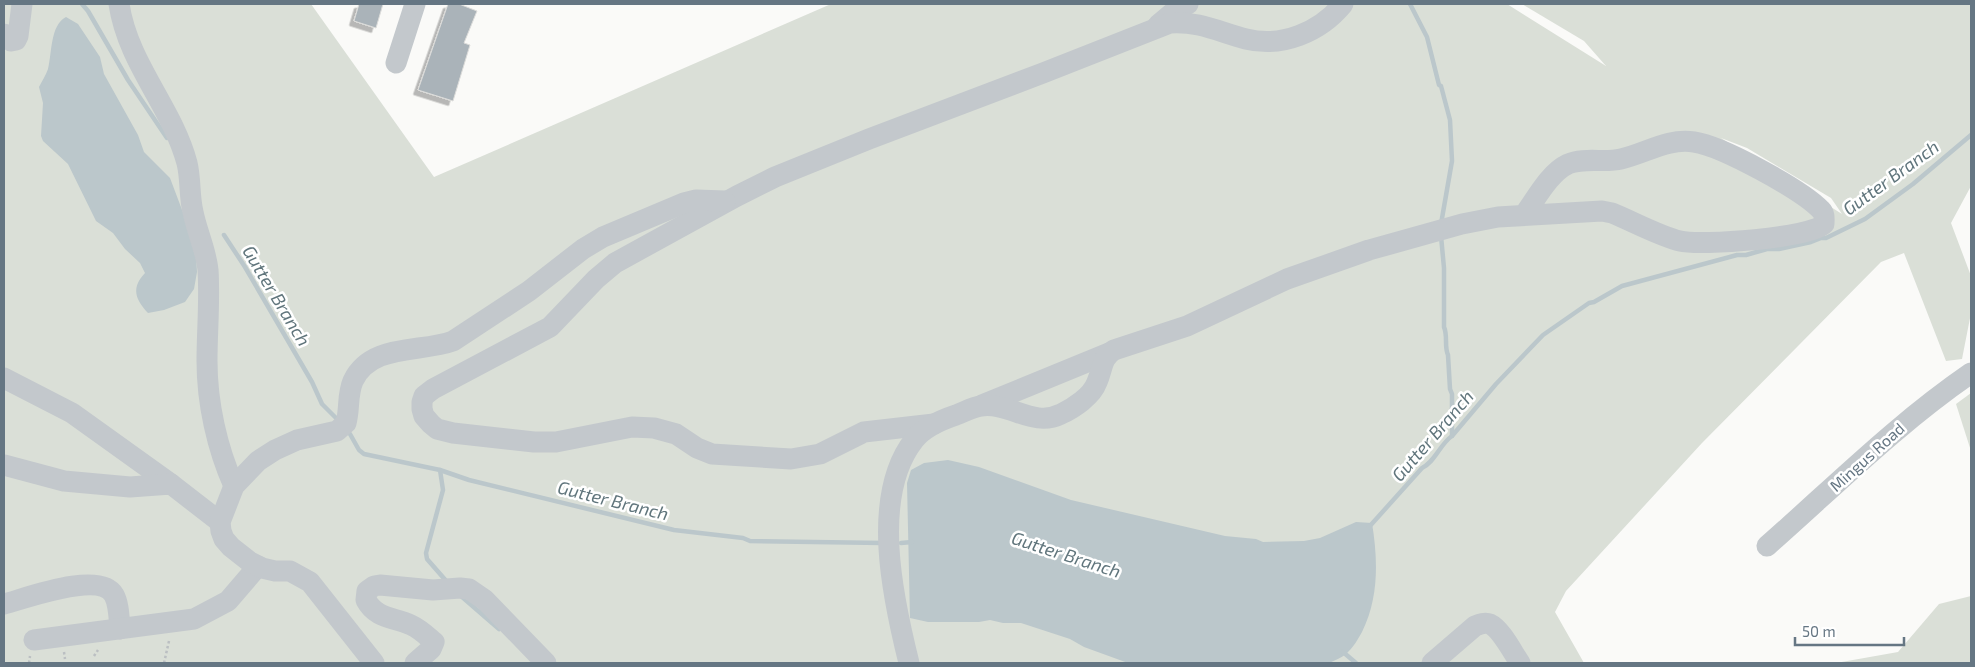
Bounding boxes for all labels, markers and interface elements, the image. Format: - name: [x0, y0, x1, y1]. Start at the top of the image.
- water label: Gutter Branch: [1838, 135, 1943, 219]
- water label: Gutter Branch: [238, 241, 315, 350]
- water label: Gutter Branch: [1387, 385, 1478, 485]
- street label: Mingus Road: [1825, 418, 1908, 495]
- water label: Gutter Branch: [556, 476, 671, 524]
- water label: Gutter Branch: [1009, 526, 1124, 582]
- scale bar: [1795, 614, 1904, 646]
- text: 50 m: [1802, 622, 1836, 640]

